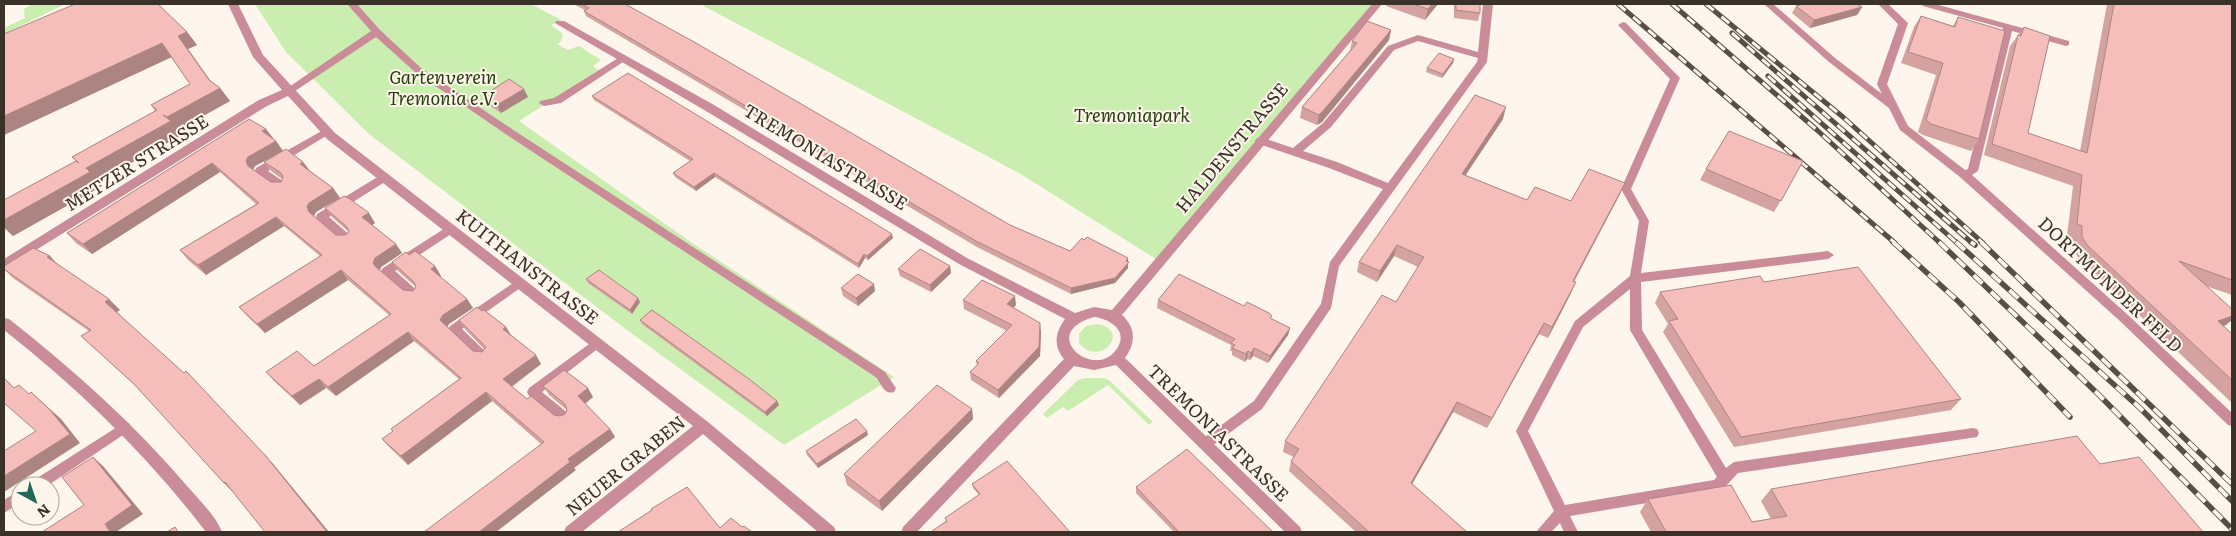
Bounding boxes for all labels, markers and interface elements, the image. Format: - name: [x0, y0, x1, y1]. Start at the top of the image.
- park label: Gartenverein Tremonia e.V.: [388, 63, 498, 111]
- street label: HALDENSTRASSE: [1168, 76, 1294, 218]
- street label: TREMONIASTRASSE: [739, 96, 913, 216]
- park label: Tremoniapark: [1074, 101, 1190, 128]
- street label: METZER STRASSE: [59, 107, 213, 217]
- street label: KUITHANSTRASSE: [451, 202, 605, 330]
- street label: DORTMUNDER FELD: [2033, 210, 2189, 358]
- street label: TREMONIASTRASSE: [1142, 357, 1296, 507]
- street label: NEUER GRABEN: [559, 408, 691, 522]
- north arrow: [10, 476, 60, 526]
- text: N: [33, 500, 55, 523]

